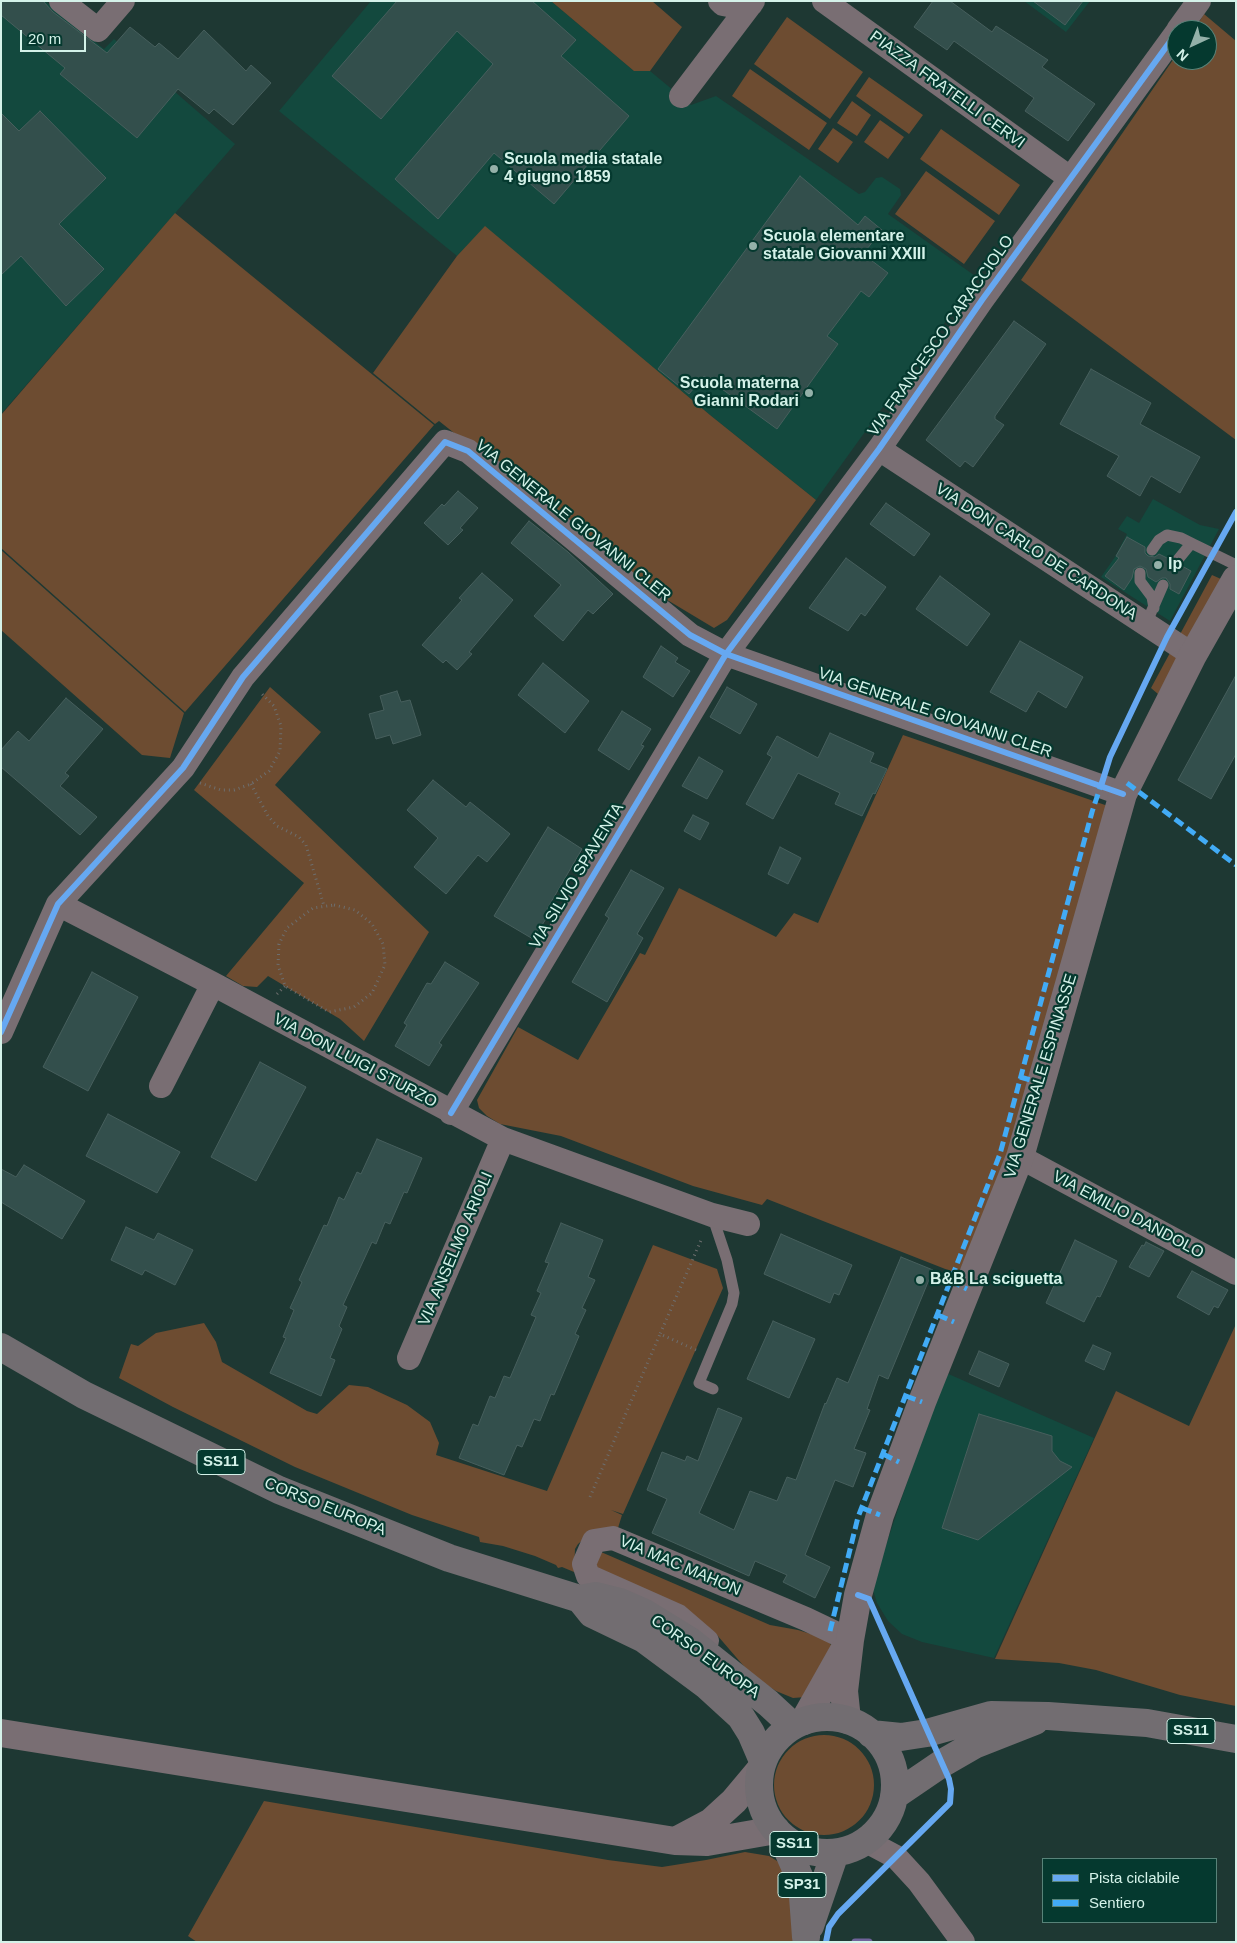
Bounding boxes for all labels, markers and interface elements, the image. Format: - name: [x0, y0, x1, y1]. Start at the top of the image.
- scale bar: [22, 20, 89, 52]
- north arrow: [1167, 20, 1217, 70]
- street label: PIAZZA FRATELLI CERVI: [866, 27, 1028, 153]
- text: 20 m: [28, 30, 61, 47]
- text: N: [1173, 46, 1192, 65]
- place label: Scuola media statale 4 giugno 1859: [504, 150, 662, 188]
- marker: Scuola media statale 4 giugno 1859: [488, 163, 500, 175]
- place label: Scuola elementare statale Giovanni XXIII: [763, 227, 926, 265]
- street label: VIA FRANCESCO CARACCIOLO: [864, 232, 1018, 440]
- marker: Scuola elementare statale Giovanni XXIII: [747, 240, 759, 252]
- place label: Scuola materna Gianni Rodari: [680, 374, 799, 412]
- marker: Scuola materna Gianni Rodari: [803, 387, 815, 399]
- street label: VIA GENERALE GIOVANNI CLER: [471, 436, 675, 606]
- street label: VIA DON CARLO DE CARDONA: [932, 480, 1140, 624]
- place label: Ip: [1168, 555, 1182, 575]
- marker: Ip: [1152, 559, 1164, 571]
- street label: VIA GENERALE GIOVANNI CLER: [816, 664, 1054, 762]
- street label: VIA SILVIO SPAVENTA: [526, 800, 628, 952]
- street label: VIA GENERALE ESPINASSE: [1001, 972, 1081, 1180]
- street label: VIA DON LUIGI STURZO: [270, 1010, 440, 1112]
- street label: VIA EMILIO DANDOLO: [1049, 1167, 1207, 1263]
- street label: VIA ANSELMO ARIOLI: [415, 1169, 497, 1329]
- place label: B&B La sciguetta: [930, 1270, 1062, 1290]
- marker: B&B La sciguetta: [914, 1274, 926, 1286]
- road number: SS11: [197, 1450, 245, 1474]
- street label: CORSO EUROPA: [261, 1474, 389, 1540]
- street label: VIA MAC MAHON: [617, 1532, 743, 1600]
- street label: CORSO EUROPA: [647, 1611, 763, 1703]
- road number: SS11: [1167, 1718, 1215, 1744]
- road number: SS11: [770, 1832, 818, 1856]
- legend: [1042, 1858, 1217, 1923]
- text: Pista ciclabile: [1089, 1869, 1180, 1886]
- road number: SP31: [778, 1872, 826, 1898]
- text: Sentiero: [1089, 1894, 1145, 1911]

